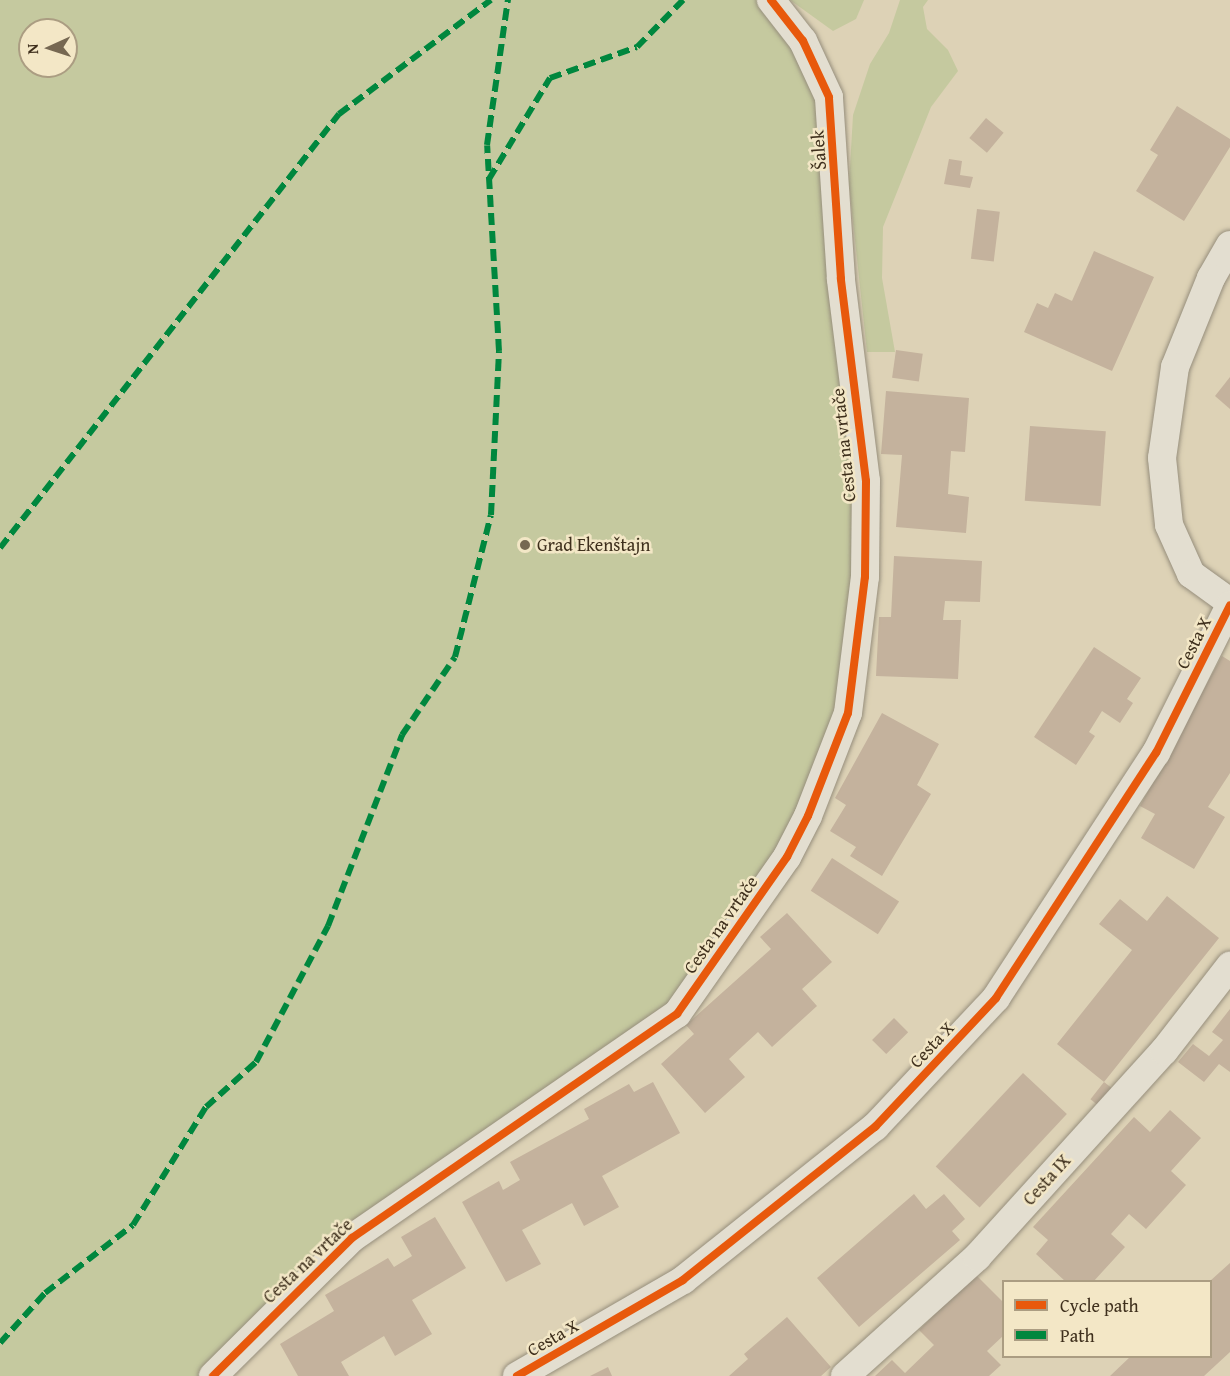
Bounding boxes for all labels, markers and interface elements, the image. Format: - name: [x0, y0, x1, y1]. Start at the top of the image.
- north arrow: [18, 18, 78, 78]
- text: N: [20, 43, 44, 55]
- street label: Šalek: [807, 129, 831, 171]
- street label: Cesta na vrtače: [827, 387, 861, 503]
- place label: Grad Ekenštajn: [537, 534, 650, 556]
- marker: Grad Ekenštajn: [518, 538, 532, 552]
- street label: Cesta X: [1172, 613, 1216, 673]
- street label: Cesta na vrtače: [679, 872, 763, 978]
- street label: Cesta X: [905, 1017, 959, 1073]
- street label: Cesta IX: [1019, 1150, 1075, 1210]
- street label: Cesta na vrtače: [259, 1214, 357, 1308]
- legend: [1002, 1280, 1212, 1358]
- text: Cycle path: [1060, 1292, 1139, 1319]
- street label: Cesta X: [524, 1315, 582, 1361]
- text: Path: [1060, 1322, 1095, 1349]

